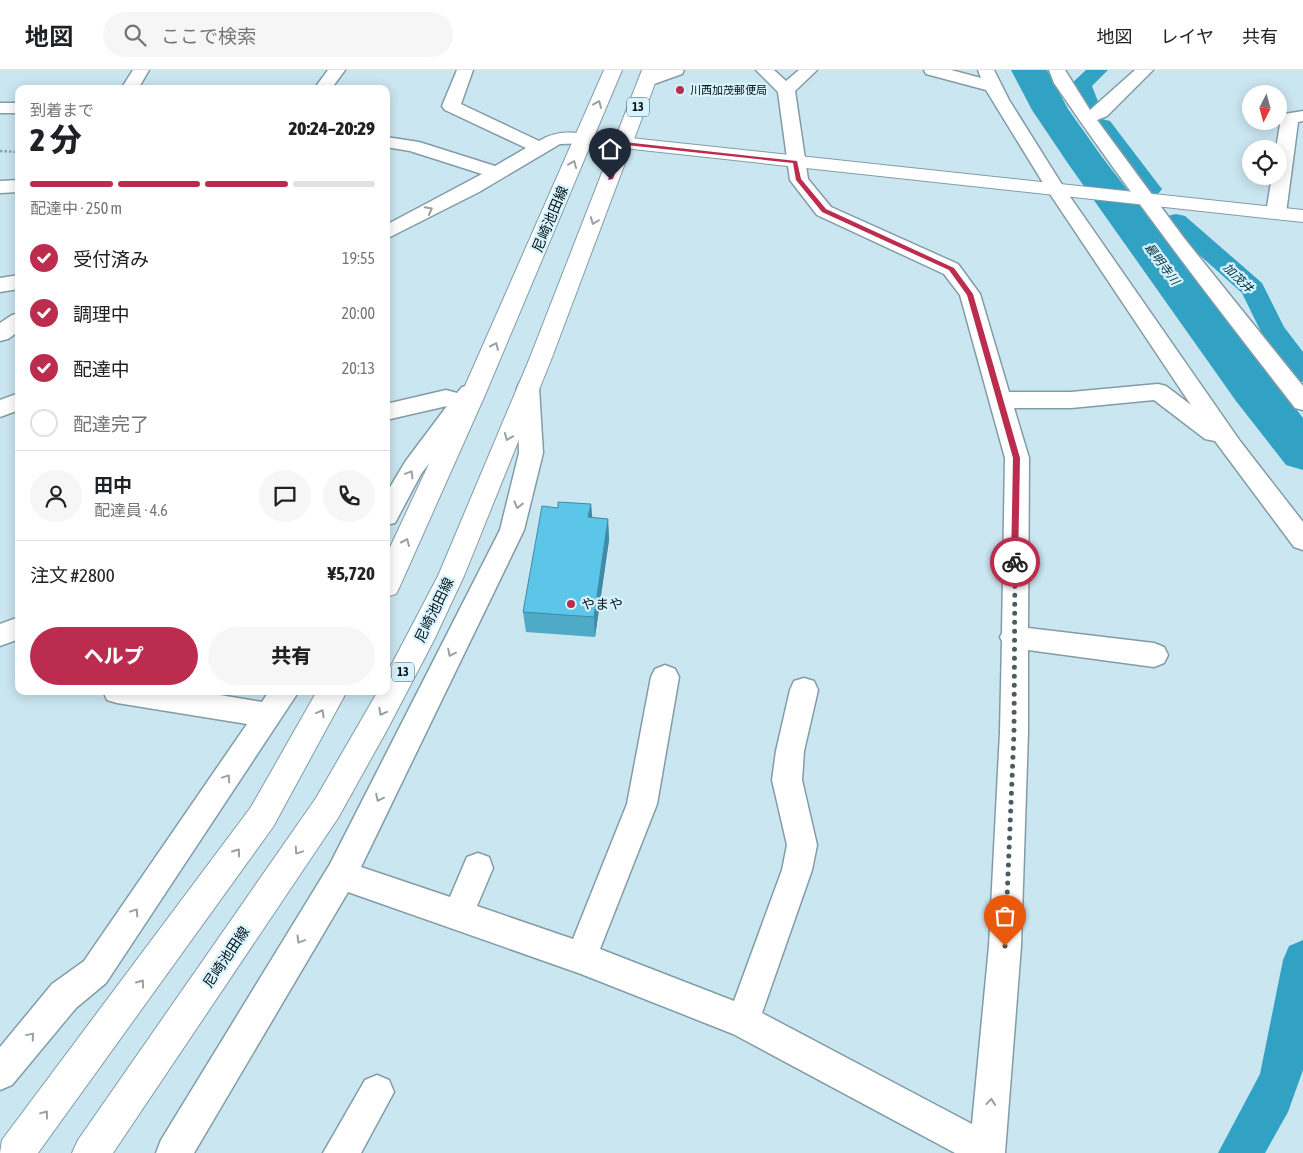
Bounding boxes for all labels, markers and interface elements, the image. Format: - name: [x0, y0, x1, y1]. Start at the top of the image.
- search box: [103, 12, 453, 57]
- icon: search: [121, 21, 149, 49]
- text: 地図: [25, 23, 73, 50]
- text: ここで検索: [161, 25, 256, 47]
- text: 地図: [1097, 26, 1133, 47]
- text: レイヤ: [1161, 26, 1214, 47]
- text: 共有: [1242, 26, 1278, 47]
- marker: 川西加茂郵便局: [674, 84, 686, 96]
- place label: 川西加茂郵便局: [690, 84, 767, 96]
- north arrow: [1242, 85, 1288, 130]
- map controls: [1242, 85, 1287, 185]
- road number: 13: [627, 98, 649, 116]
- one-way arrow: [592, 100, 603, 109]
- text: 到着まで: [30, 101, 94, 119]
- text: 20:24–20:29: [288, 117, 375, 139]
- text: 2 分: [30, 121, 81, 158]
- pin: [589, 128, 631, 179]
- icon: home: [596, 135, 624, 163]
- button: locate: [1242, 140, 1287, 185]
- one-way arrow: [568, 161, 578, 169]
- street label: 尼崎池田線: [529, 184, 571, 254]
- text: 配達中 · 250 m: [30, 199, 122, 217]
- one-way arrow: [424, 206, 433, 216]
- one-way arrow: [589, 216, 600, 225]
- water label: 最明寺川: [1142, 241, 1183, 289]
- icon: check: [30, 244, 58, 272]
- text: 受付済み: [73, 248, 149, 270]
- text: 19:55: [342, 249, 375, 267]
- water label: 加茂井: [1220, 260, 1257, 296]
- icon: check: [30, 299, 58, 327]
- text: 調理中: [73, 303, 130, 325]
- text: 20:00: [341, 304, 375, 322]
- one-way arrow: [488, 342, 499, 351]
- icon: check: [30, 354, 58, 382]
- text: 配達中: [73, 358, 130, 380]
- text: 20:13: [342, 359, 375, 377]
- text: 配達完了: [73, 413, 149, 435]
- one-way arrow: [504, 432, 514, 441]
- button: person: [30, 470, 82, 522]
- button: chat: [259, 470, 311, 522]
- button: phone: [323, 470, 375, 522]
- one-way arrow: [404, 470, 414, 479]
- text: 田中: [94, 474, 132, 496]
- text: 配達員 · 4.6: [94, 501, 168, 519]
- one-way arrow: [513, 501, 524, 509]
- courier: [990, 537, 1040, 587]
- one-way arrow: [400, 538, 411, 547]
- icon: bike: [1001, 548, 1029, 576]
- text: ¥5,720: [327, 562, 375, 584]
- text: 注文 #2800: [30, 564, 115, 586]
- street label: 尼崎池田線: [411, 575, 457, 645]
- place label: やまや: [581, 596, 623, 612]
- marker: やまや: [565, 598, 577, 610]
- button: ヘルプ: [30, 627, 198, 685]
- button: 共有: [208, 627, 375, 685]
- one-way arrow: [447, 647, 457, 656]
- road number: 13: [392, 662, 414, 682]
- one-way arrow: [378, 707, 388, 716]
- one-way arrow: [314, 710, 324, 719]
- one-way arrow: [221, 774, 230, 784]
- one-way arrow: [375, 793, 385, 802]
- one-way arrow: [295, 845, 304, 855]
- one-way arrow: [231, 848, 240, 858]
- pin: [984, 895, 1026, 946]
- icon: bag: [991, 902, 1019, 930]
- one-way arrow: [129, 909, 138, 918]
- street label: 尼崎池田線: [200, 924, 252, 990]
- one-way arrow: [297, 935, 307, 944]
- one-way arrow: [135, 979, 144, 989]
- one-way arrow: [26, 1032, 35, 1041]
- one-way arrow: [986, 1098, 997, 1106]
- one-way arrow: [39, 1111, 47, 1120]

